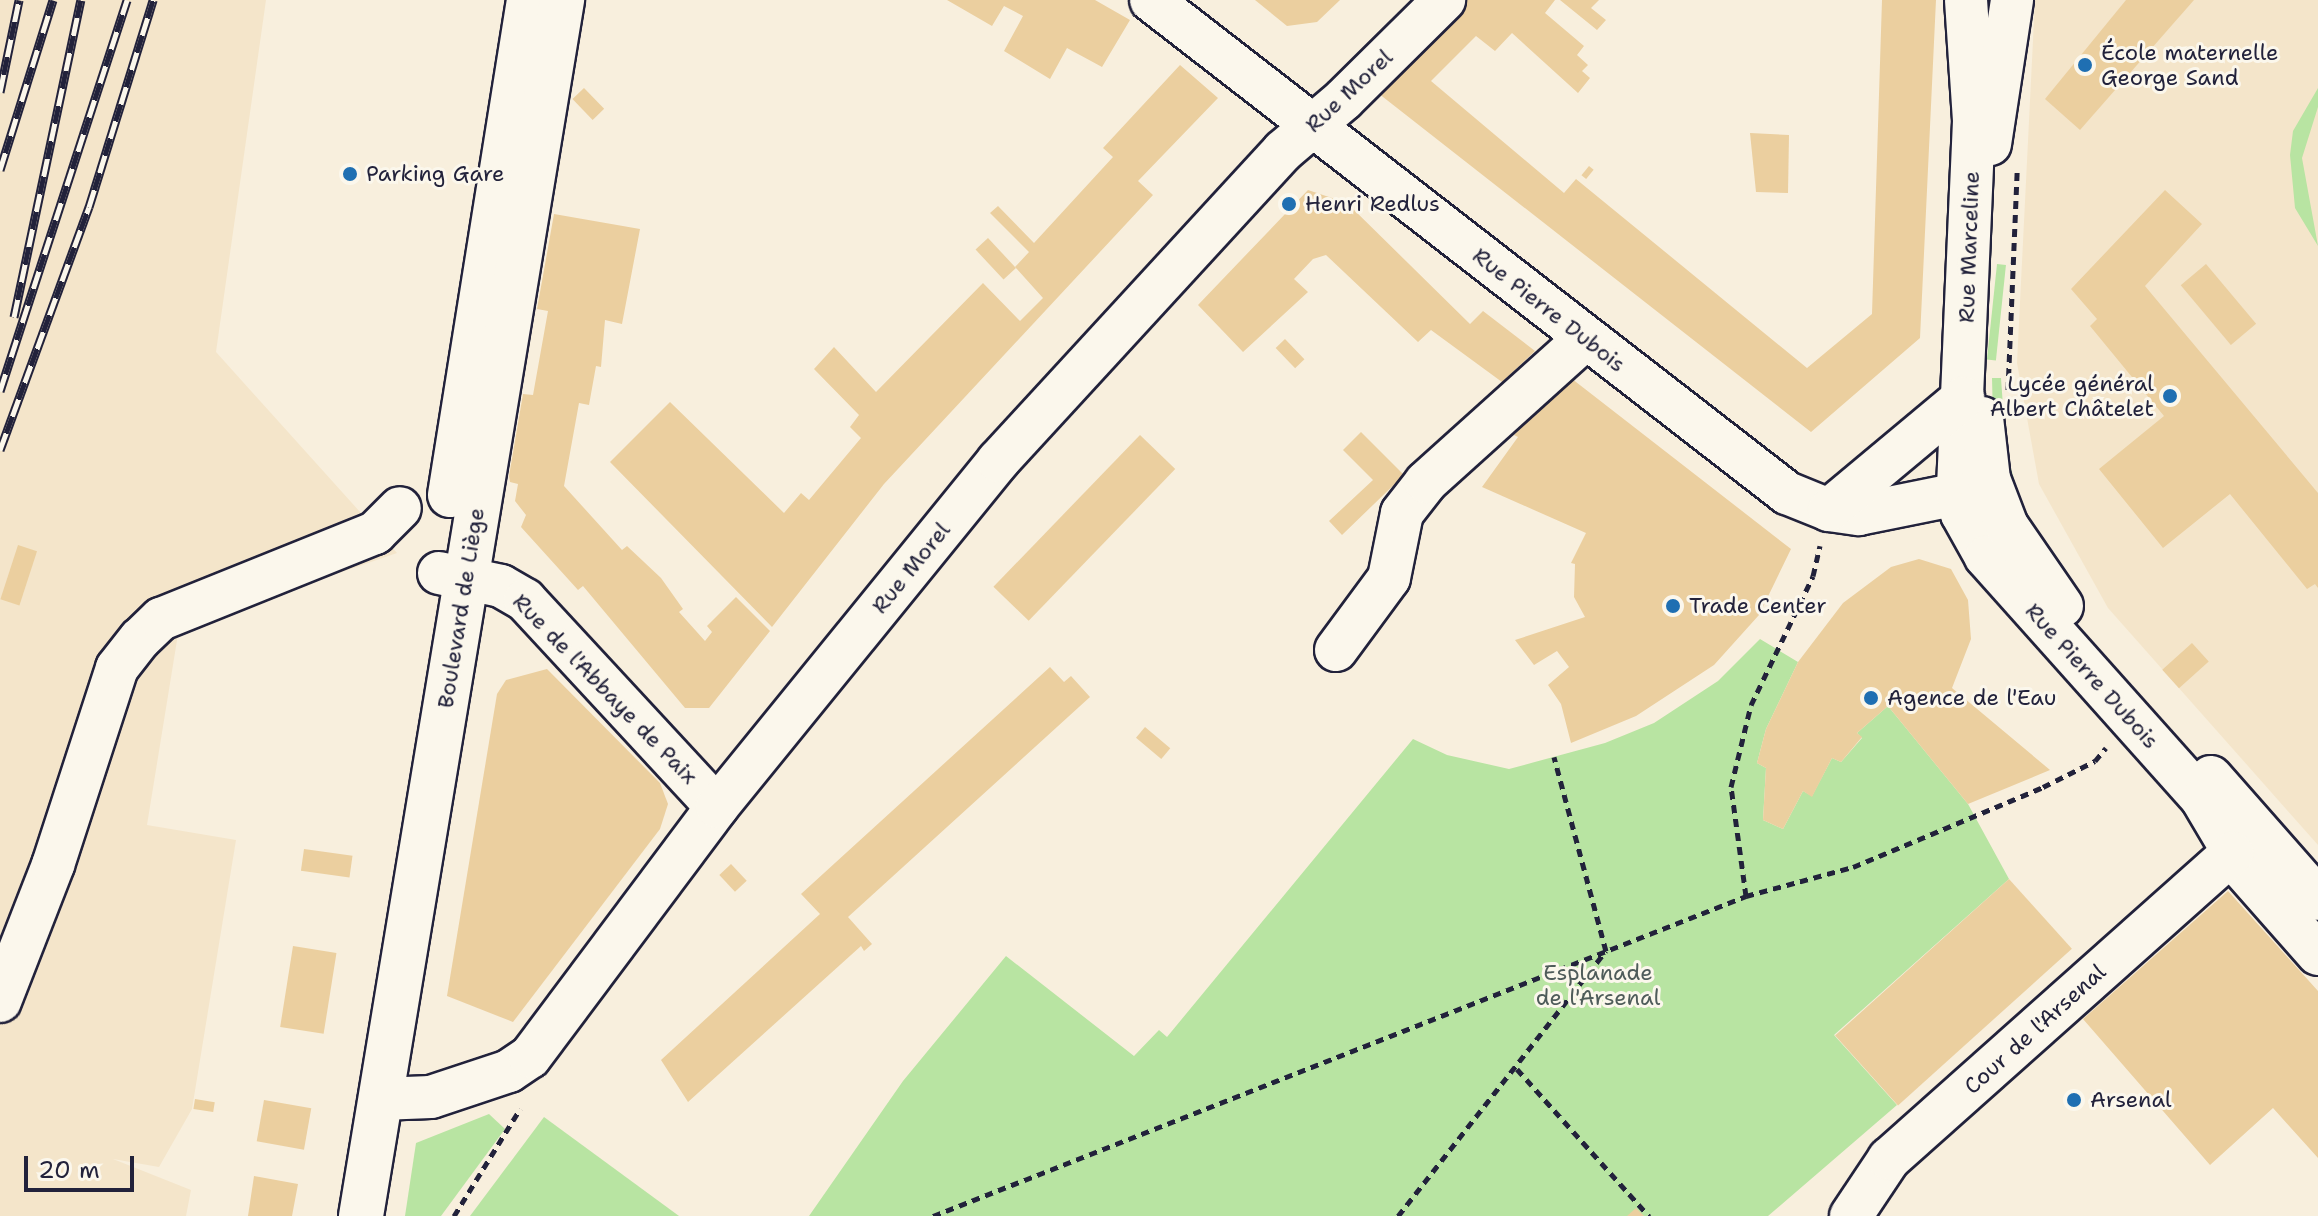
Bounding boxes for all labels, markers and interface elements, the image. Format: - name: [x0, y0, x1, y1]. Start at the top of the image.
- place label: École maternelle George Sand: [2101, 39, 2279, 90]
- street label: Rue Morel: [1300, 44, 1398, 138]
- marker: École maternelle George Sand: [2076, 56, 2094, 74]
- place label: Parking Gare: [366, 161, 504, 187]
- marker: Parking Gare: [341, 165, 359, 183]
- street label: Rue Marceline: [1953, 171, 1985, 323]
- place label: Henri Redlus: [1305, 191, 1440, 217]
- marker: Henri Redlus: [1280, 195, 1298, 213]
- street label: Rue Pierre Dubois: [1467, 242, 1631, 378]
- place label: Lycée général Albert Châtelet: [1990, 370, 2154, 422]
- marker: Lycée général Albert Châtelet: [2161, 387, 2179, 405]
- street label: Boulevard de Liège: [432, 506, 490, 710]
- street label: Rue Morel: [866, 517, 956, 619]
- street label: Rue de l'Abbaye de Paix: [507, 588, 703, 790]
- place label: Trade Center: [1689, 593, 1827, 619]
- marker: Trade Center: [1664, 597, 1682, 615]
- street label: Rue Pierre Dubois: [2020, 598, 2164, 754]
- place label: Agence de l'Eau: [1887, 685, 2056, 711]
- marker: Agence de l'Eau: [1862, 689, 1880, 707]
- park label: Esplanade de l'Arsenal: [1536, 959, 1660, 1010]
- street label: Cour de l'Arsenal: [1959, 959, 2111, 1099]
- place label: Arsenal: [2090, 1087, 2172, 1113]
- marker: Arsenal: [2065, 1091, 2083, 1109]
- scale bar: [28, 1140, 138, 1190]
- text: 20 m: [38, 1154, 100, 1186]

